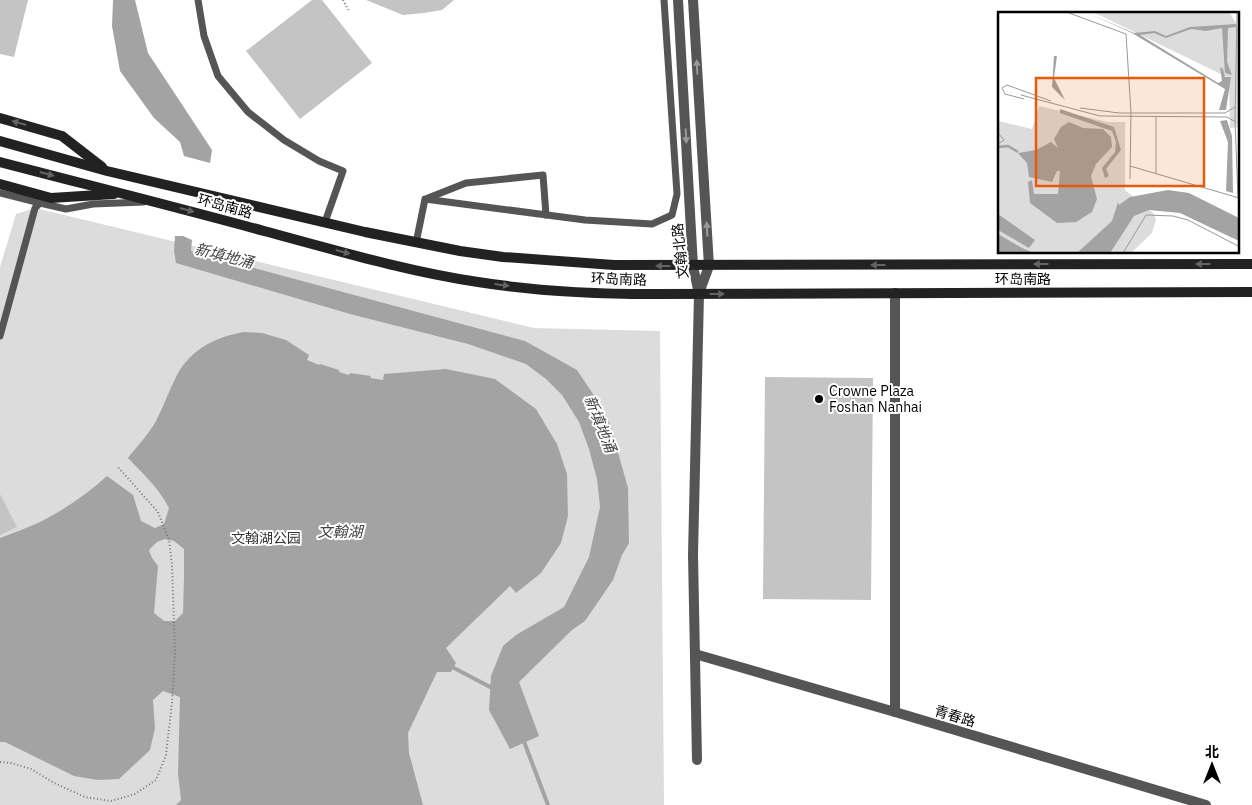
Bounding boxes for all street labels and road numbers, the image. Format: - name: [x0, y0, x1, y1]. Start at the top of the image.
- street label: 环岛南路: [196, 190, 254, 222]
- street label: 文翰北路: [668, 222, 692, 280]
- street label: 环岛南路: [591, 269, 647, 289]
- street label: 环岛南路: [995, 270, 1051, 288]
- street label: 青春路: [932, 701, 978, 731]

